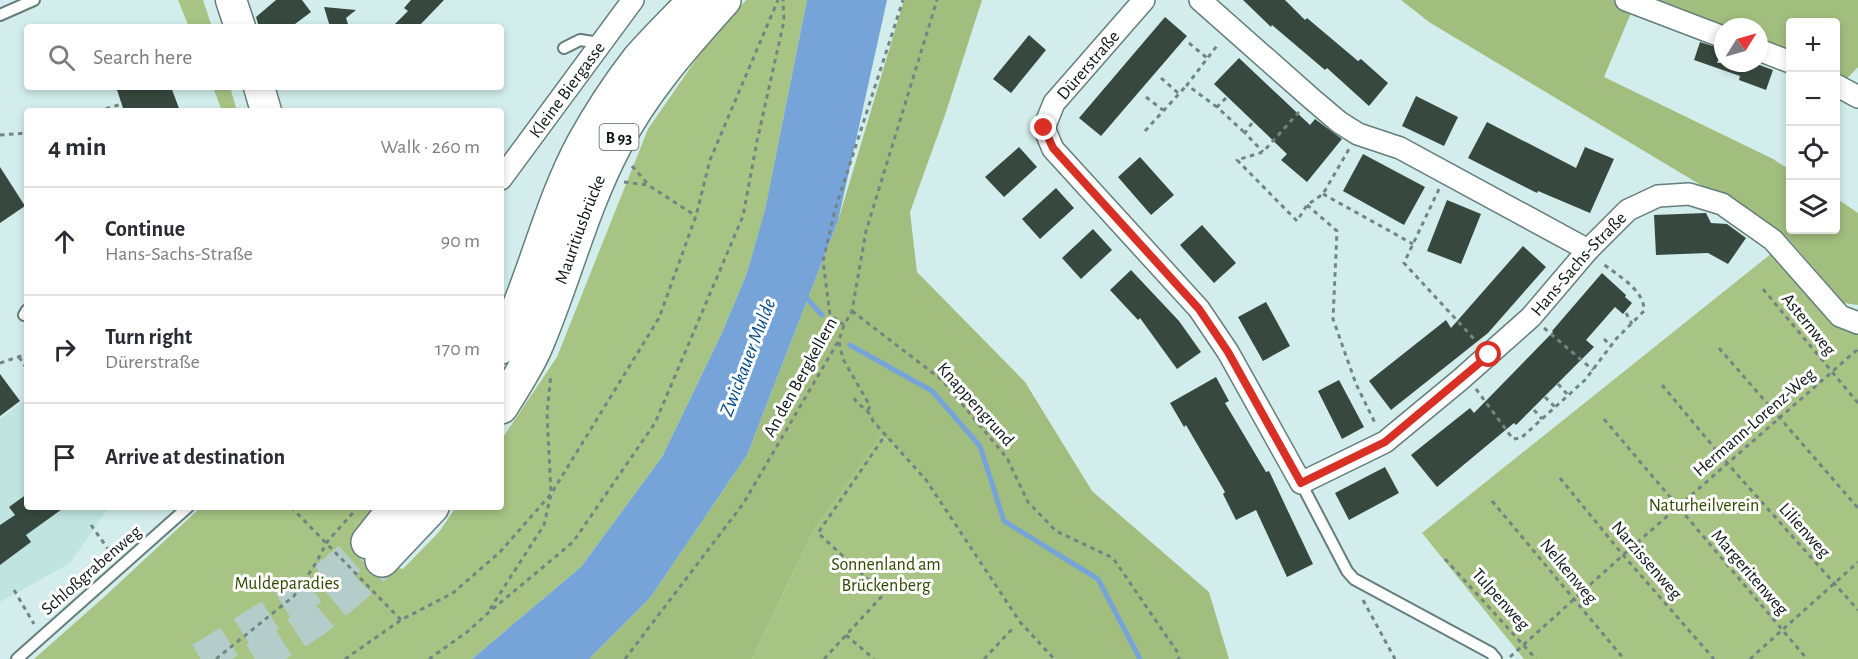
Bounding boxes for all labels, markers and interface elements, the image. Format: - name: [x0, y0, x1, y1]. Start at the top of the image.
- north arrow: [1714, 18, 1768, 72]
- map controls: [1786, 18, 1840, 234]
- button: +: [1786, 18, 1840, 72]
- search box: [24, 24, 504, 90]
- street label: Dürerstraße: [1054, 28, 1123, 104]
- street label: Kleine Biergasse: [527, 39, 609, 142]
- icon: search: [45, 41, 78, 74]
- text: Search here: [93, 46, 192, 68]
- button: −: [1786, 72, 1840, 126]
- route end: [1030, 114, 1056, 140]
- road number: B 93: [600, 124, 638, 150]
- button: locate: [1786, 126, 1840, 180]
- text: 4 min: [48, 134, 107, 160]
- text: Walk · 260 m: [380, 137, 480, 157]
- street label: Mauritiusbrücke: [552, 172, 609, 286]
- button: layers: [1786, 180, 1840, 234]
- street label: Hans-Sachs-Straße: [1528, 209, 1630, 320]
- text: Continue: [105, 218, 185, 240]
- icon: ahead: [48, 225, 81, 258]
- text: 90 m: [441, 231, 480, 251]
- text: Hans-Sachs-Straße: [105, 244, 253, 264]
- street label: Asternweg: [1778, 290, 1839, 359]
- water label: Zwickauer Mulde: [716, 295, 780, 419]
- street label: An den Bergkellern: [761, 315, 841, 440]
- text: Turn right: [105, 326, 192, 348]
- icon: right: [48, 333, 81, 366]
- text: 170 m: [435, 339, 480, 359]
- route start: [1475, 341, 1501, 367]
- text: Dürerstraße: [105, 352, 200, 372]
- street label: Knappengrund: [933, 359, 1017, 450]
- street label: Hermann-Lorenz-Weg: [1690, 365, 1819, 480]
- icon: arrive: [48, 441, 81, 474]
- text: Arrive at destination: [105, 446, 285, 468]
- park label: Naturheilverein: [1649, 497, 1759, 515]
- street label: Lilienweg: [1775, 500, 1833, 562]
- street label: Narzissenweg: [1608, 518, 1685, 603]
- street label: Schloßgrabenweg: [38, 523, 145, 619]
- street label: Margeritenweg: [1707, 526, 1791, 619]
- street label: Nelkenweg: [1536, 536, 1601, 608]
- park label: Sonnenland am Brückenberg: [831, 556, 941, 595]
- street label: Tulpenweg: [1468, 565, 1533, 634]
- park label: Muldeparadies: [235, 575, 339, 593]

